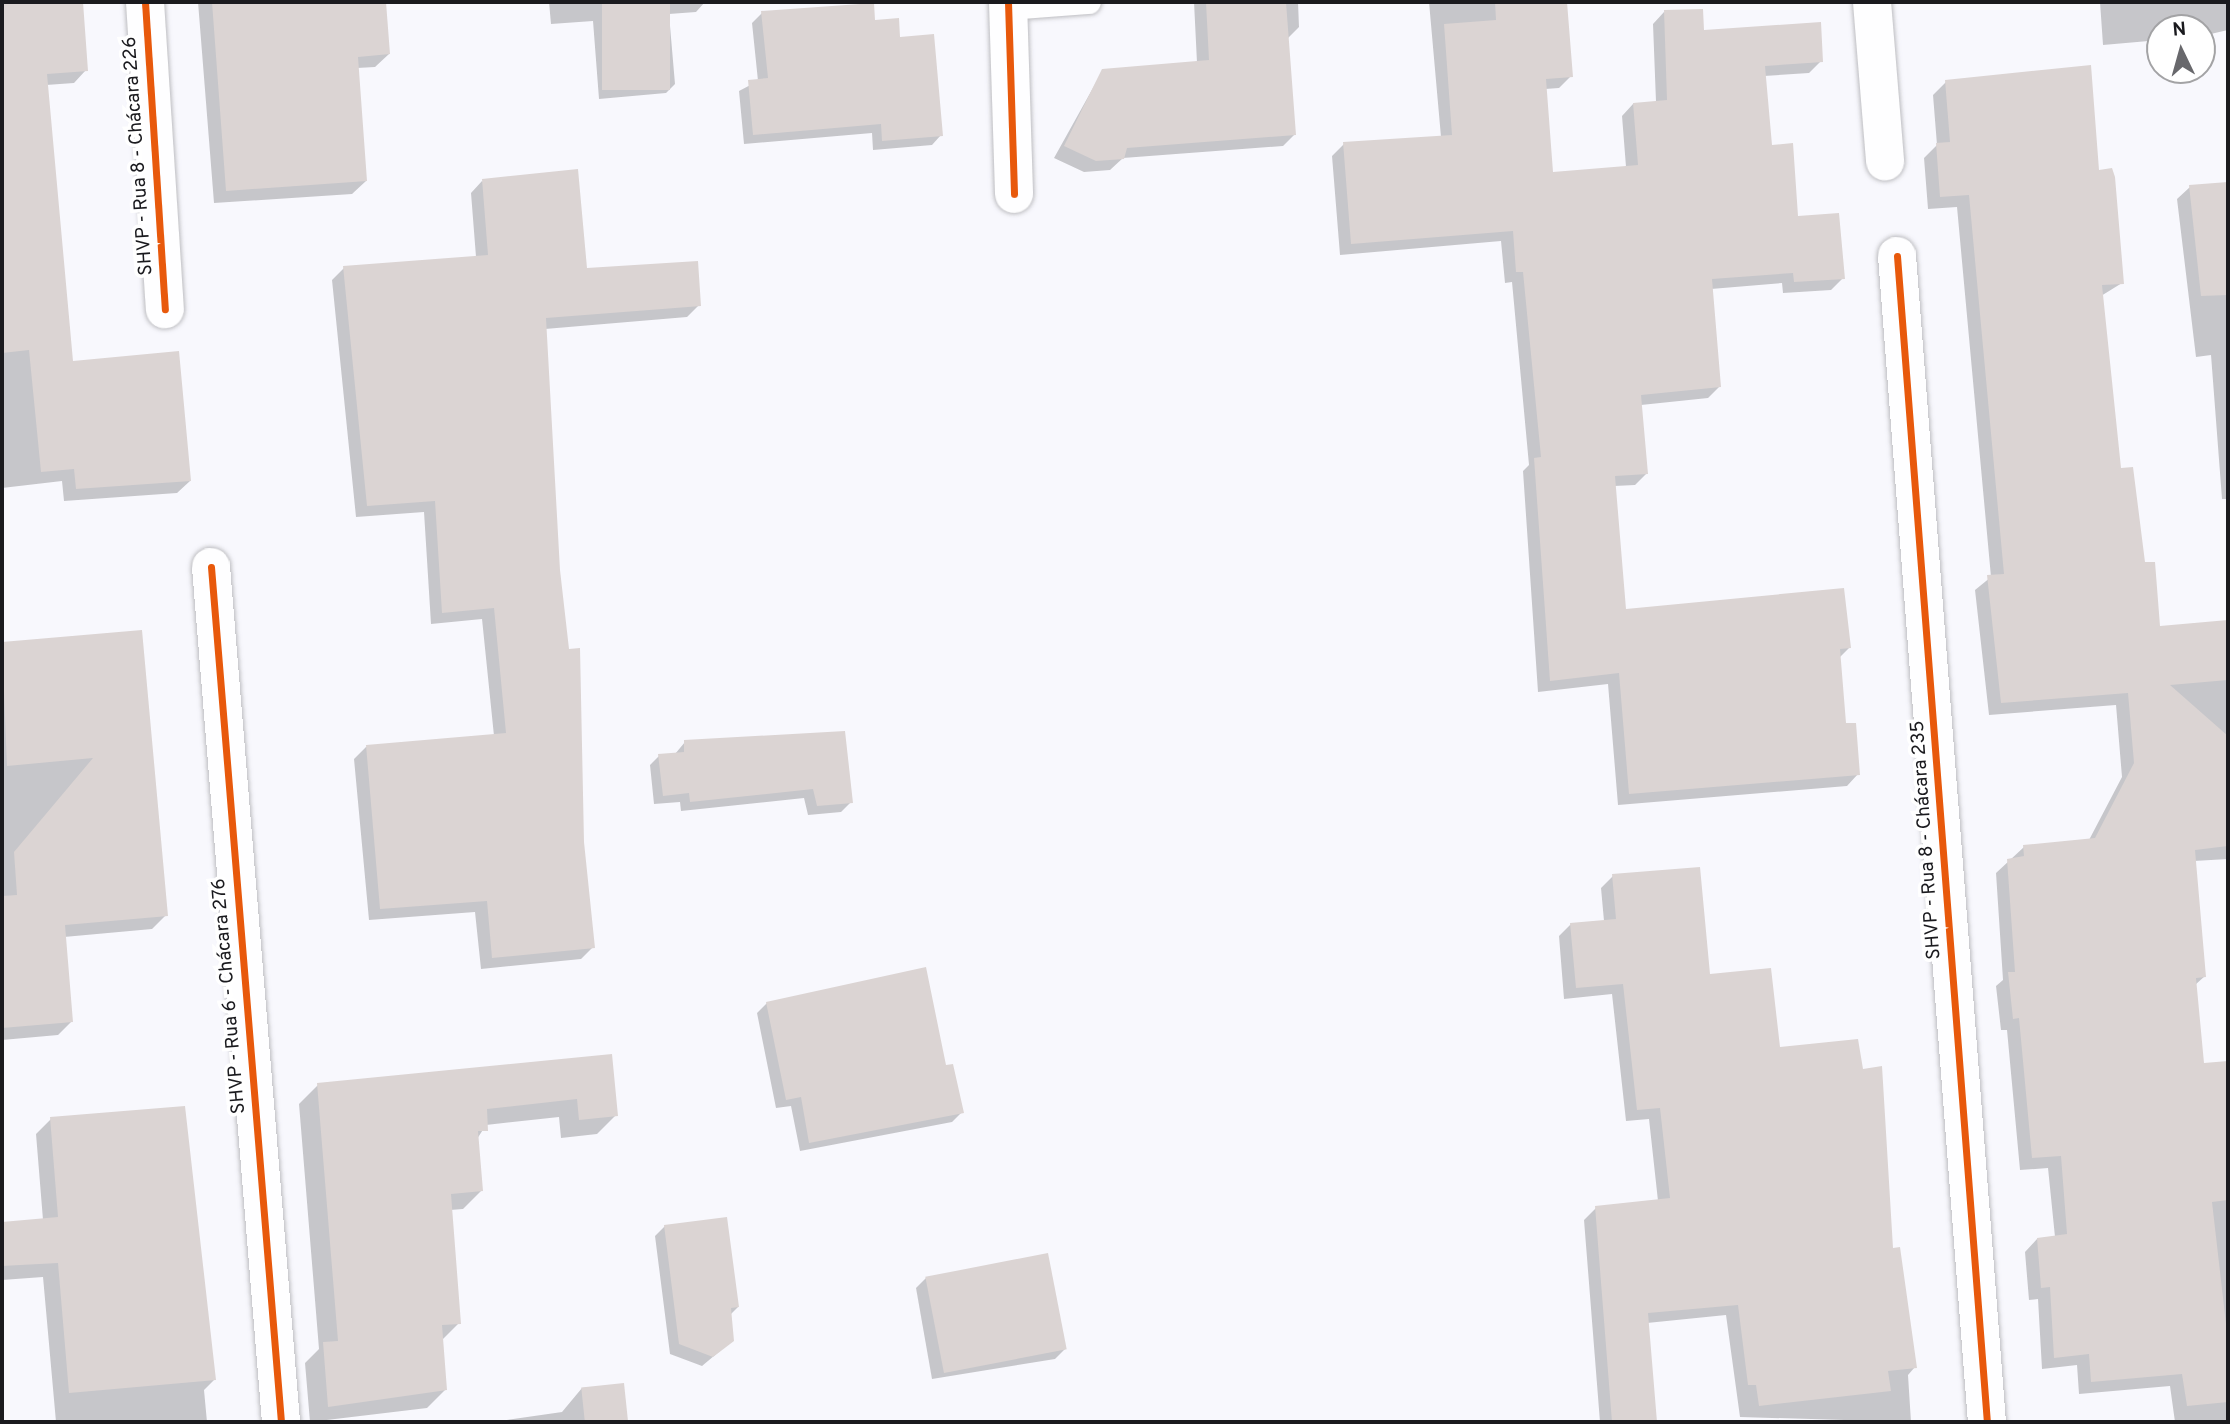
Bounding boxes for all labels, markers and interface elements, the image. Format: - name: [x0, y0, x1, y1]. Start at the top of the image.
- north arrow: [2146, 14, 2216, 84]
- text: N: [2171, 18, 2187, 43]
- street label: SHVP - Rua 8 - Chácara 226: [119, 36, 159, 276]
- street label: SHVP - Rua 8 - Chácara 235: [1907, 720, 1947, 960]
- street label: SHVP - Rua 6 - Chácara 276: [208, 877, 252, 1115]

